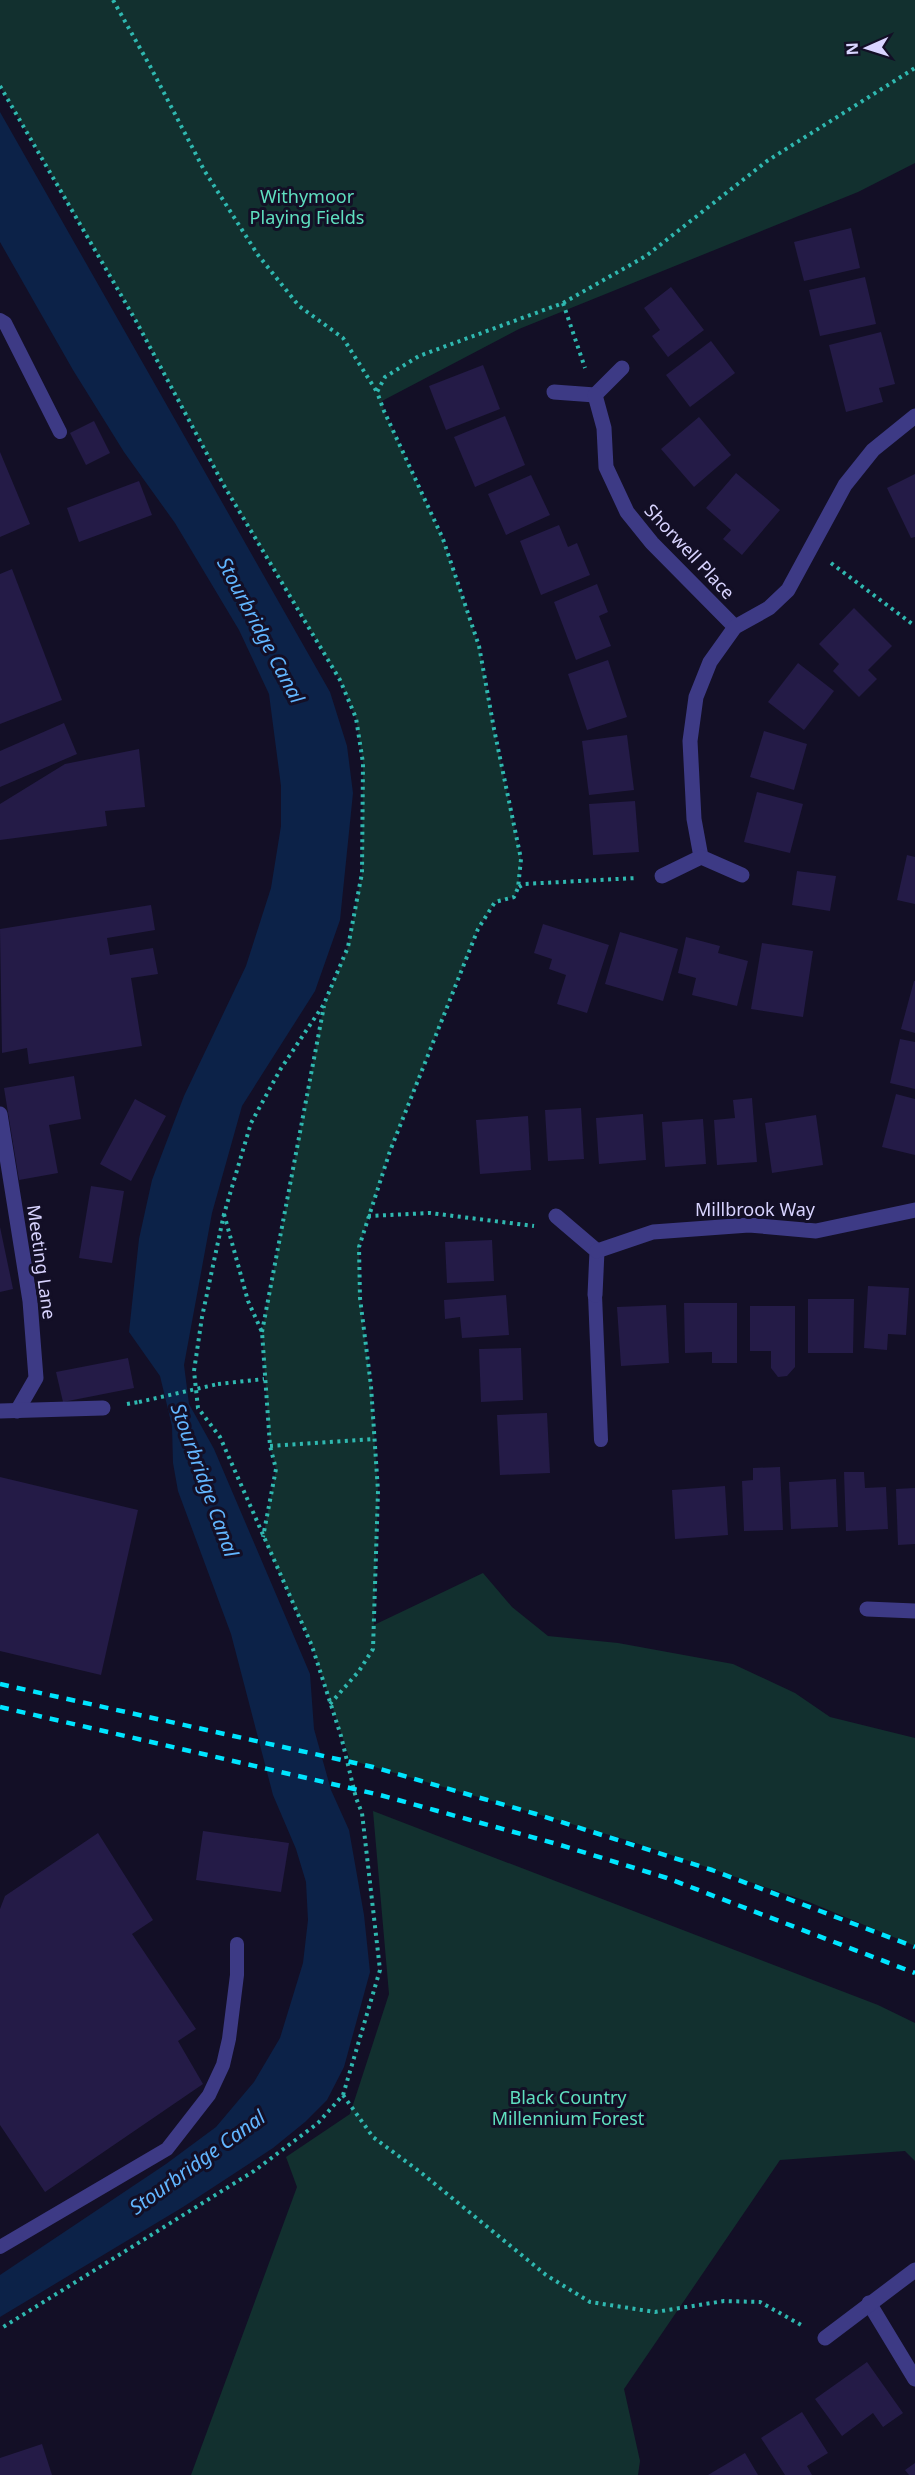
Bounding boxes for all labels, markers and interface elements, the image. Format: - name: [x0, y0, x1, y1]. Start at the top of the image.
- north arrow: [837, 18, 897, 78]
- text: N: [841, 42, 863, 56]
- park label: Withymoor Playing Fields: [250, 184, 364, 229]
- street label: Shorwell Place: [640, 498, 740, 604]
- water label: Stourbridge Canal: [211, 552, 311, 709]
- street label: Millbrook Way: [695, 1197, 816, 1221]
- street label: Meeting Lane: [22, 1203, 62, 1321]
- water label: Stourbridge Canal: [165, 1399, 246, 1561]
- park label: Black Country Millennium Forest: [492, 2085, 645, 2130]
- water label: Stourbridge Canal: [124, 2103, 271, 2220]

